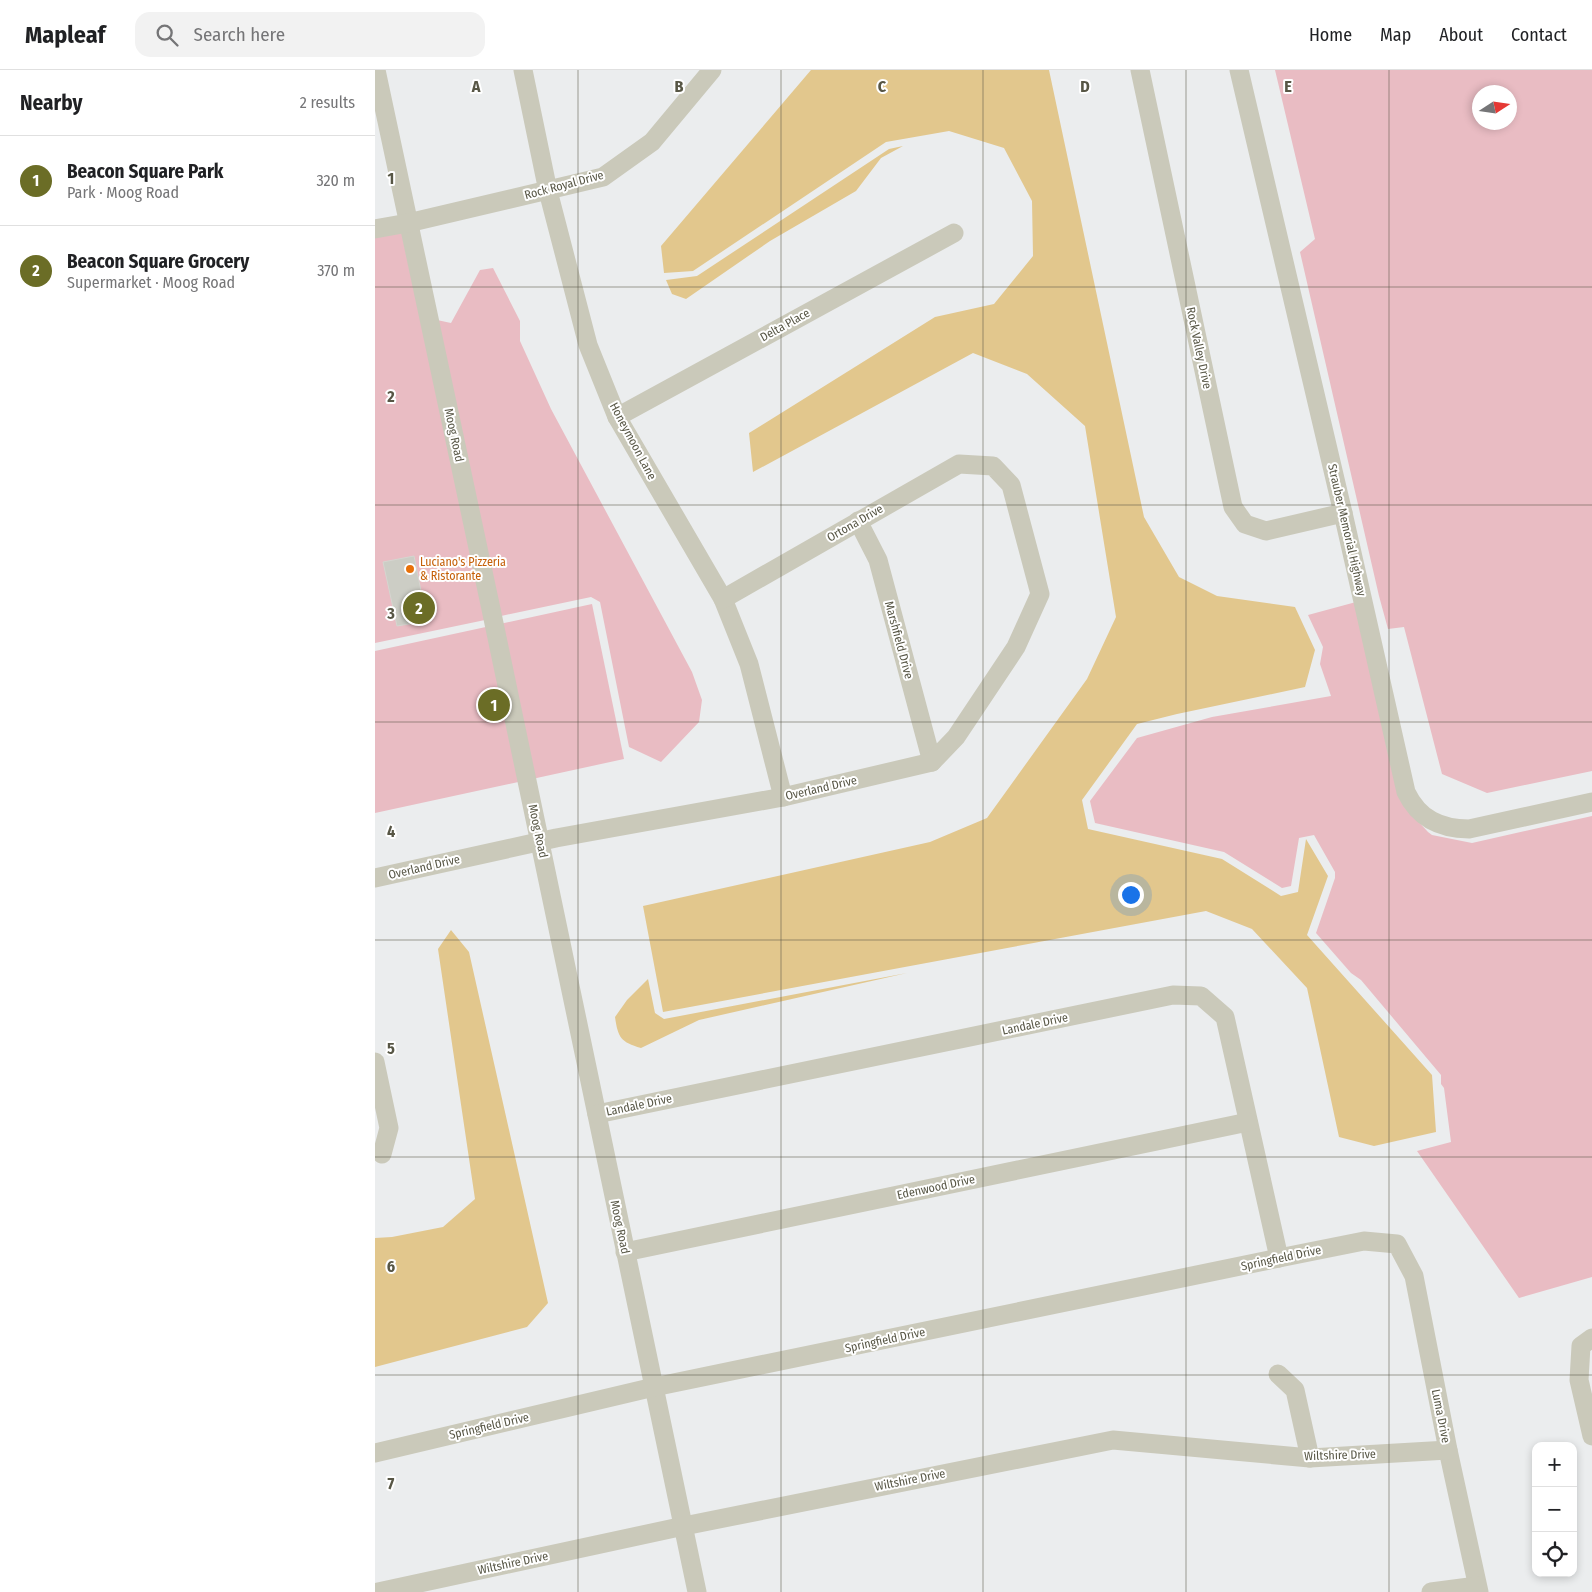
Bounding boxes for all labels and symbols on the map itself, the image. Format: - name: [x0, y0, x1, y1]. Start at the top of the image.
- text: A: [471, 77, 481, 96]
- text: B: [675, 77, 684, 96]
- text: C: [878, 77, 887, 96]
- text: D: [1080, 77, 1090, 96]
- text: E: [1284, 77, 1292, 96]
- north arrow: [1472, 85, 1517, 130]
- street label: Rock Royal Drive: [523, 168, 605, 202]
- text: 1: [388, 169, 394, 188]
- street label: Delta Place: [758, 306, 812, 344]
- street label: Rock Valley Drive: [1183, 306, 1215, 390]
- text: 2: [386, 387, 395, 406]
- street label: Honeymoon Lane: [607, 400, 659, 482]
- street label: Moog Road: [441, 407, 467, 463]
- street label: Strauber Memorial Highway: [1325, 463, 1369, 598]
- street label: Ortona Drive: [825, 501, 885, 545]
- place label: Luciano's Pizzeria & Ristorante: [420, 555, 506, 583]
- marker: Luciano's Pizzeria & Ristorante: [404, 563, 416, 575]
- pin: 2: [403, 589, 435, 627]
- street label: Marshfield Drive: [882, 600, 916, 680]
- text: 3: [386, 604, 395, 623]
- pin: 1: [478, 686, 510, 724]
- street label: Overland Drive: [784, 773, 858, 803]
- street label: Moog Road: [525, 803, 551, 859]
- text: 4: [387, 822, 395, 841]
- street label: Overland Drive: [387, 852, 461, 882]
- your location: [1118, 882, 1144, 908]
- street label: Landale Drive: [1001, 1010, 1069, 1038]
- text: 5: [387, 1039, 395, 1058]
- street label: Landale Drive: [605, 1091, 673, 1119]
- street label: Edenwood Drive: [896, 1172, 976, 1202]
- street label: Moog Road: [607, 1199, 633, 1255]
- street label: Springfield Drive: [1240, 1243, 1322, 1273]
- text: 6: [387, 1257, 395, 1276]
- street label: Springfield Drive: [844, 1325, 926, 1355]
- street label: Luma Drive: [1429, 1388, 1453, 1444]
- street label: Springfield Drive: [448, 1410, 530, 1442]
- street label: Wiltshire Drive: [1304, 1447, 1376, 1463]
- street label: Wiltshire Drive: [874, 1466, 947, 1494]
- text: 7: [388, 1474, 395, 1493]
- street label: Wiltshire Drive: [477, 1549, 550, 1577]

